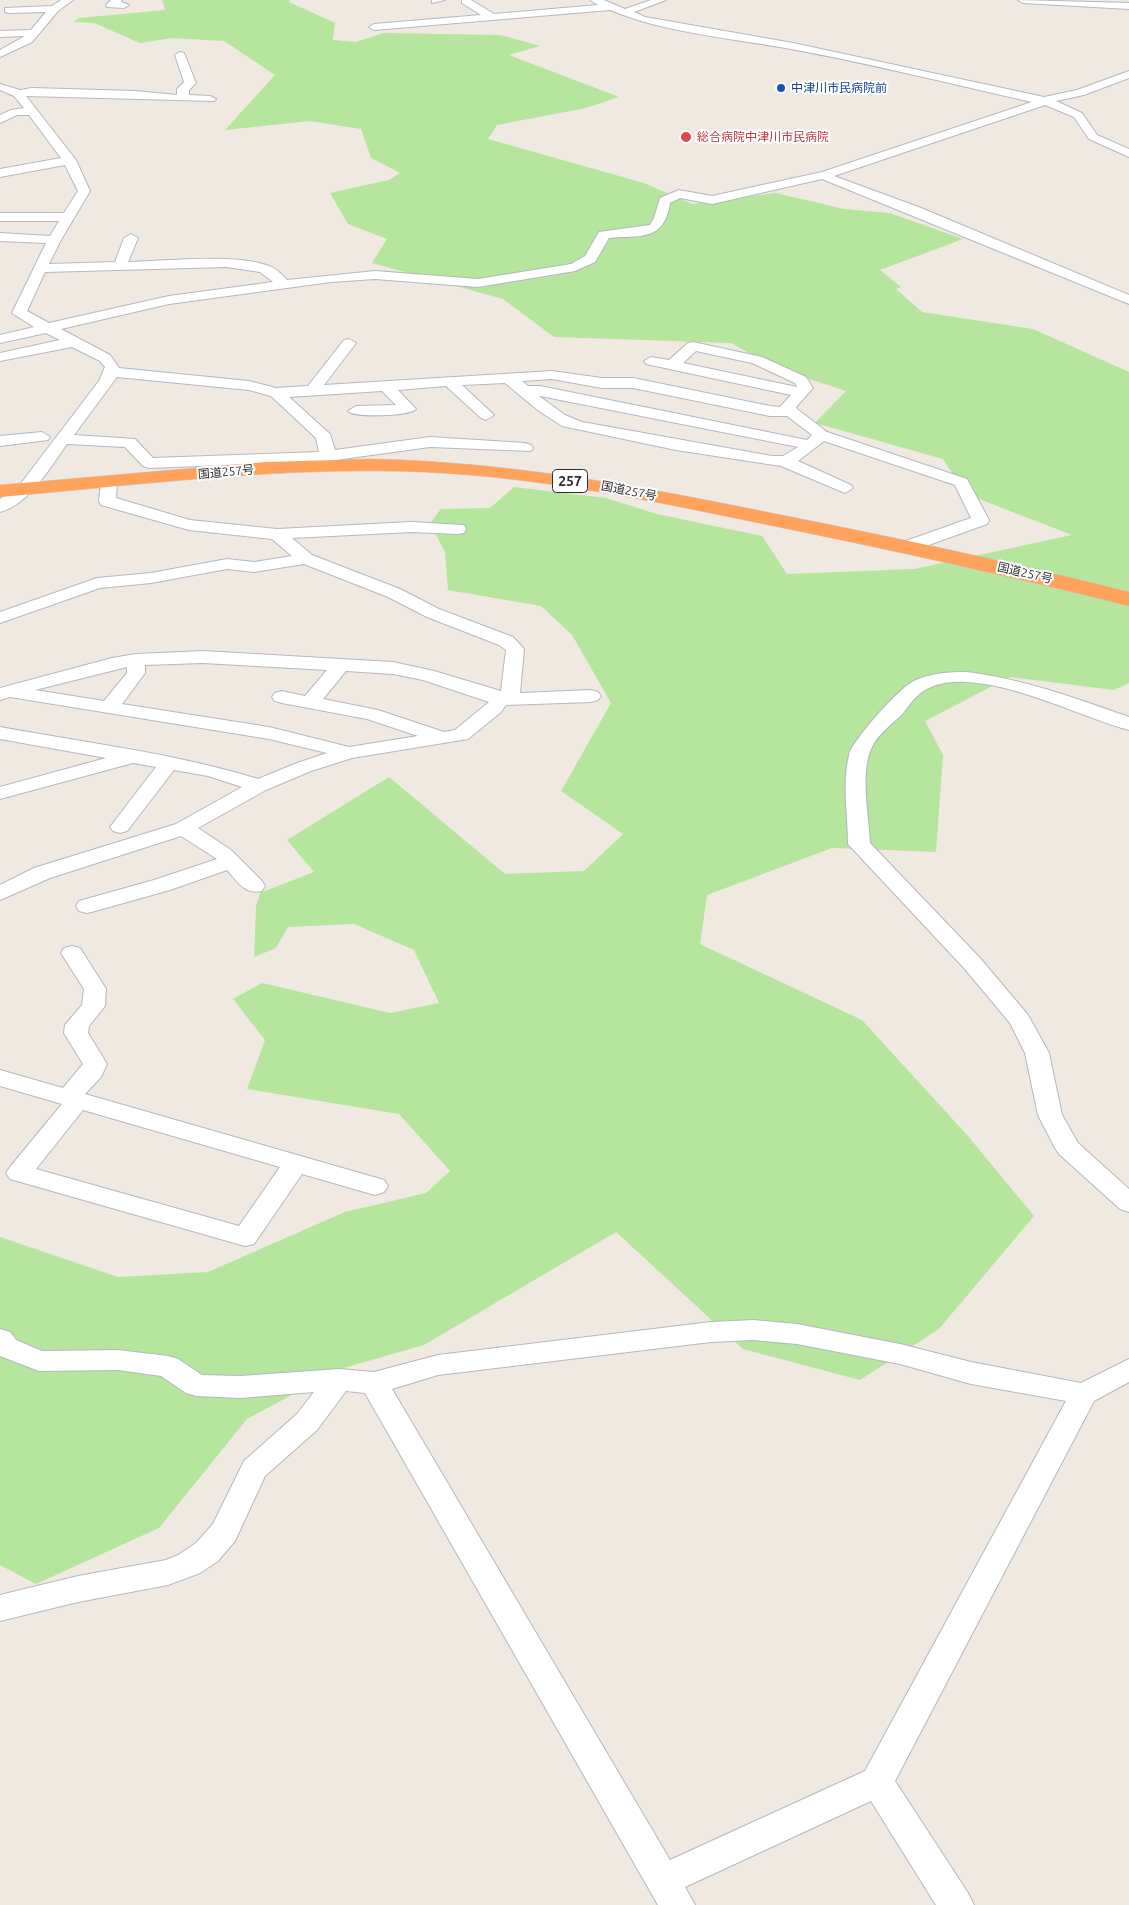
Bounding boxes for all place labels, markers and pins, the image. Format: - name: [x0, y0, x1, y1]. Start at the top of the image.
- place label: 中津川市民病院前: [791, 81, 887, 95]
- marker: 中津川市民病院前: [775, 82, 787, 94]
- marker: 総合病院中津川市民病院: [679, 130, 693, 144]
- place label: 総合病院中津川市民病院: [697, 130, 829, 144]

